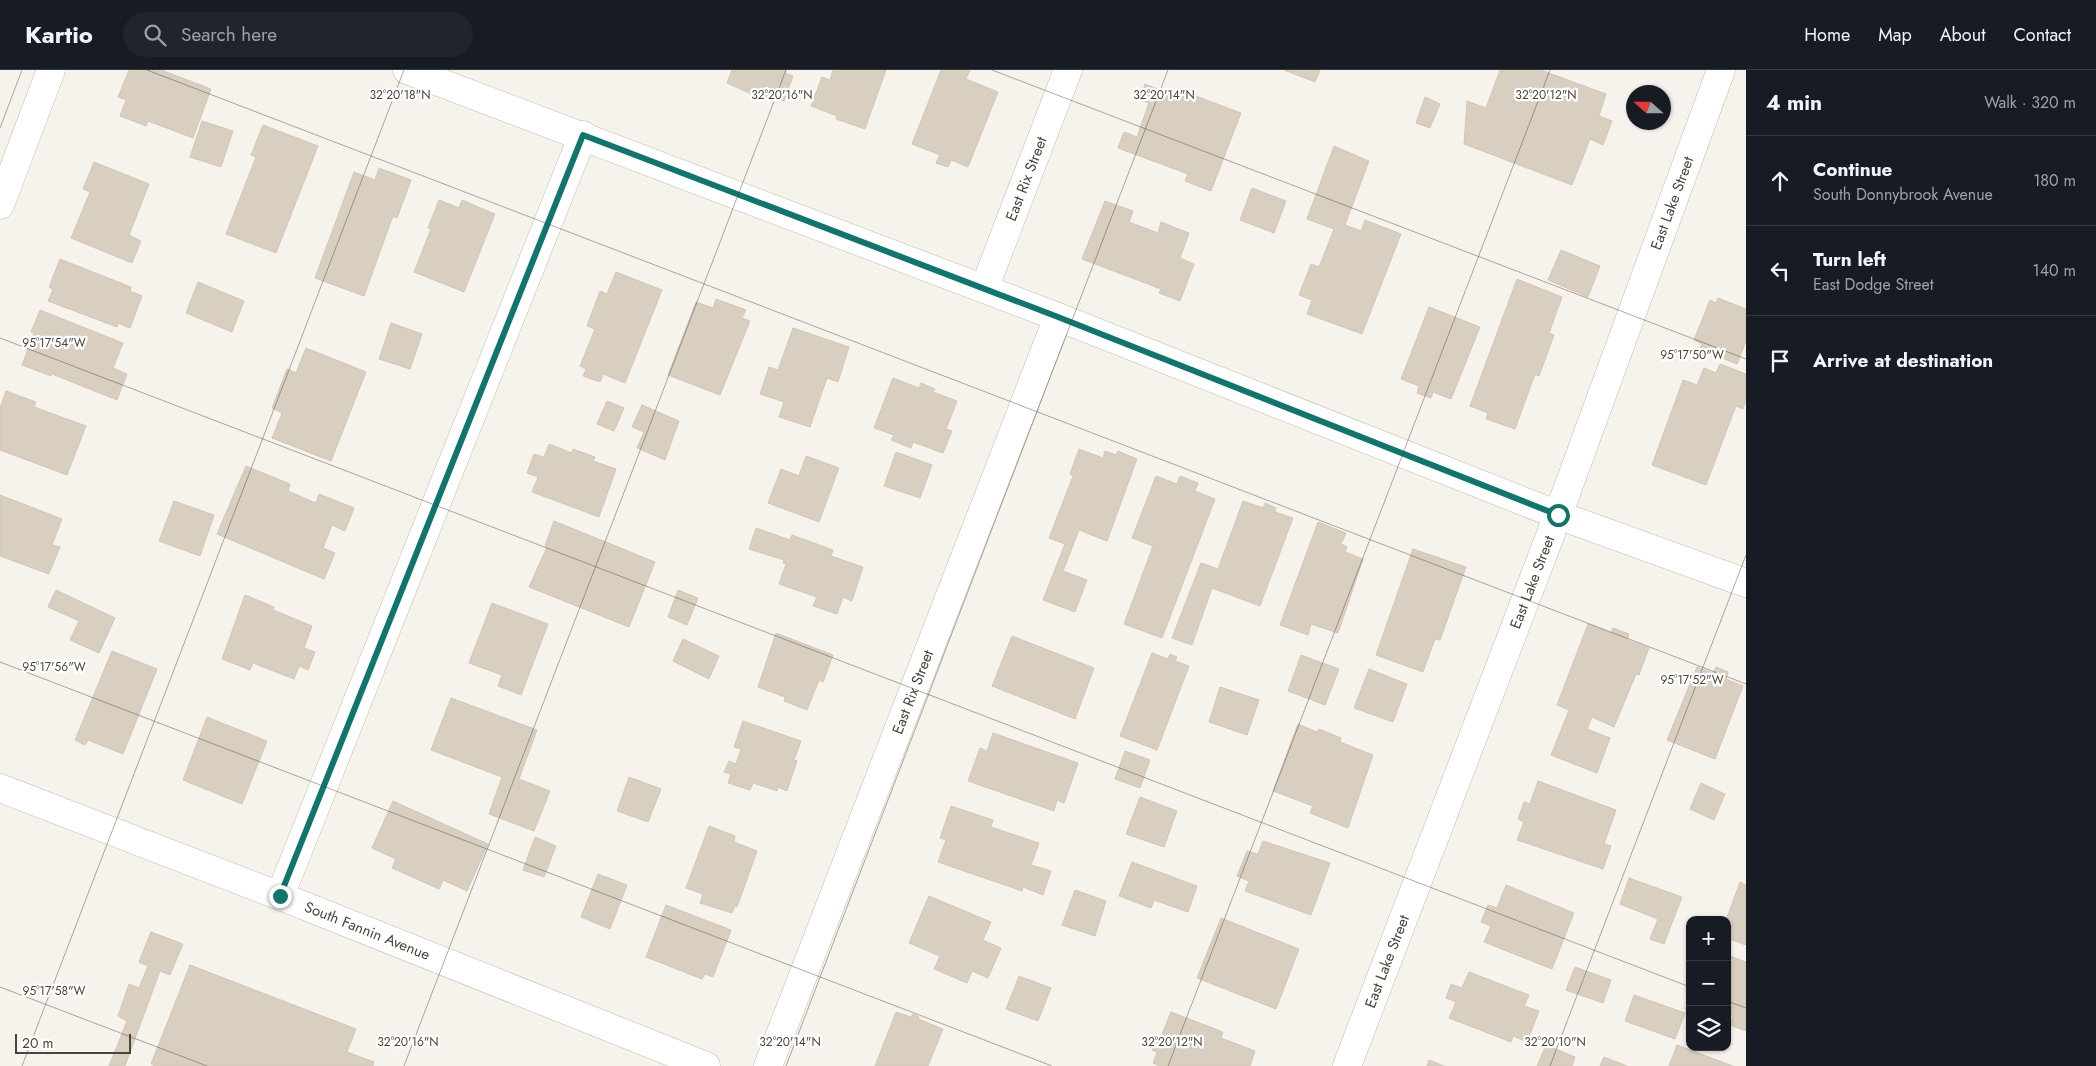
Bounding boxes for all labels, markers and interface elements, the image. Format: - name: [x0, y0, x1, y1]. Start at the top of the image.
- search box: [123, 12, 473, 57]
- text: Kartio: [25, 17, 93, 52]
- icon: search: [141, 21, 169, 49]
- text: Search here: [181, 21, 277, 48]
- text: Home: [1804, 22, 1850, 48]
- text: Map: [1878, 22, 1912, 48]
- text: About: [1940, 22, 1985, 48]
- text: Contact: [2013, 22, 2071, 48]
- north arrow: [1626, 85, 1671, 130]
- text: 32°20'18"N: [370, 86, 431, 104]
- text: 32°20'16"N: [751, 86, 813, 104]
- text: 32°20'14"N: [1133, 86, 1195, 104]
- text: 32°20'12"N: [1515, 86, 1577, 104]
- text: 4 min: [1766, 88, 1822, 118]
- text: Walk · 320 m: [1984, 91, 2076, 114]
- street label: East Rix Street: [1000, 133, 1053, 224]
- street label: East Lake Street: [1645, 153, 1700, 253]
- text: Continue: [1813, 156, 1892, 183]
- icon: ahead: [1766, 167, 1794, 195]
- text: 180 m: [2033, 169, 2076, 192]
- text: South Donnybrook Avenue: [1813, 183, 1993, 206]
- text: Turn left: [1813, 246, 1886, 273]
- icon: left: [1766, 257, 1794, 285]
- text: 140 m: [2033, 259, 2076, 282]
- text: East Dodge Street: [1813, 273, 1934, 296]
- text: 95°17'54"W: [22, 334, 86, 352]
- text: 95°17'50"W: [1660, 346, 1724, 364]
- icon: arrive: [1766, 347, 1794, 375]
- text: Arrive at destination: [1813, 347, 1993, 374]
- route start: [1547, 504, 1570, 527]
- street label: East Lake Street: [1504, 532, 1560, 632]
- street label: East Rix Street: [887, 646, 939, 737]
- text: 95°17'56"W: [22, 658, 86, 676]
- text: 95°17'52"W: [1660, 671, 1724, 689]
- route end: [269, 885, 292, 908]
- street label: South Fannin Avenue: [301, 896, 434, 966]
- street label: East Lake Street: [1359, 911, 1415, 1011]
- map controls: [1686, 916, 1731, 1051]
- button: +: [1686, 916, 1731, 961]
- button: −: [1686, 961, 1731, 1006]
- text: 95°17'58"W: [23, 982, 86, 1000]
- button: layers: [1686, 1006, 1731, 1051]
- scale bar: [15, 1031, 131, 1054]
- text: 20 m: [22, 1033, 54, 1053]
- text: 32°20'16"N: [377, 1033, 439, 1051]
- text: 32°20'14"N: [759, 1033, 821, 1051]
- text: 32°20'12"N: [1141, 1033, 1203, 1051]
- text: 32°20'10"N: [1524, 1033, 1586, 1051]

